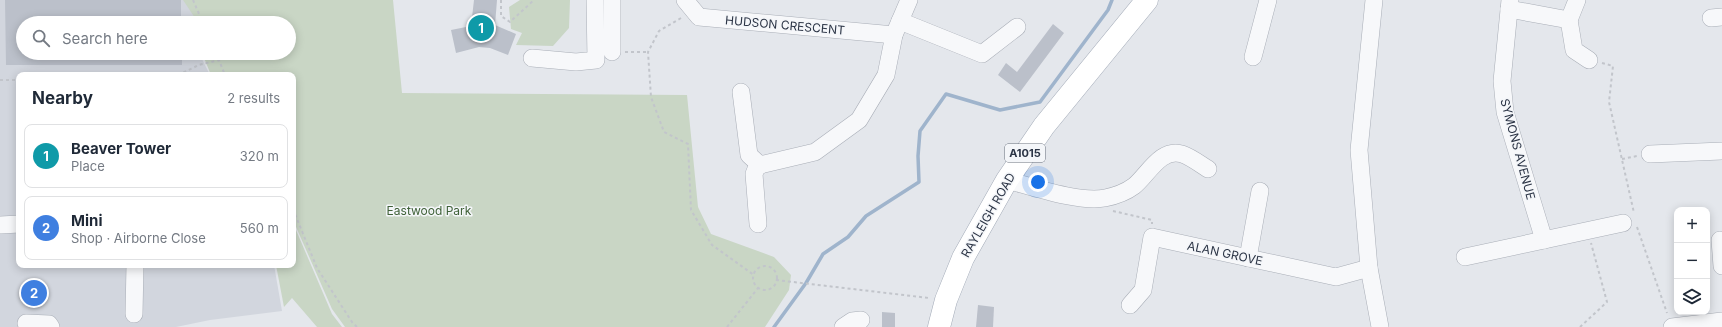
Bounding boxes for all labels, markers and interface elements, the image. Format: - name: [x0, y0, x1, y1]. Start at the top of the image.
- street label: HUDSON CRESCENT: [725, 12, 846, 38]
- pin: 1: [468, 13, 494, 43]
- search box: [16, 16, 296, 60]
- icon: search: [30, 27, 52, 49]
- text: Search here: [62, 29, 148, 48]
- text: Nearby: [32, 88, 93, 108]
- text: 2 results: [227, 90, 280, 106]
- street label: SYMONS AVENUE: [1497, 97, 1539, 201]
- text: Beaver Tower: [71, 139, 171, 158]
- road number: A1015: [1005, 144, 1045, 162]
- text: 1: [43, 148, 49, 164]
- text: 320 m: [240, 148, 279, 164]
- text: Place: [71, 158, 105, 174]
- street label: RAYLEIGH ROAD: [958, 170, 1018, 260]
- your location: [1028, 172, 1048, 192]
- park label: Eastwood Park: [387, 203, 472, 218]
- map controls: [1674, 207, 1710, 315]
- button: +: [1674, 207, 1710, 243]
- text: Mini: [71, 211, 102, 230]
- text: 2: [42, 220, 50, 236]
- text: 560 m: [240, 220, 279, 236]
- text: Shop · Airborne Close: [71, 230, 206, 246]
- street label: ALAN GROVE: [1186, 238, 1264, 268]
- button: −: [1674, 243, 1710, 279]
- pin: 2: [21, 278, 47, 308]
- button: layers: [1674, 279, 1710, 315]

